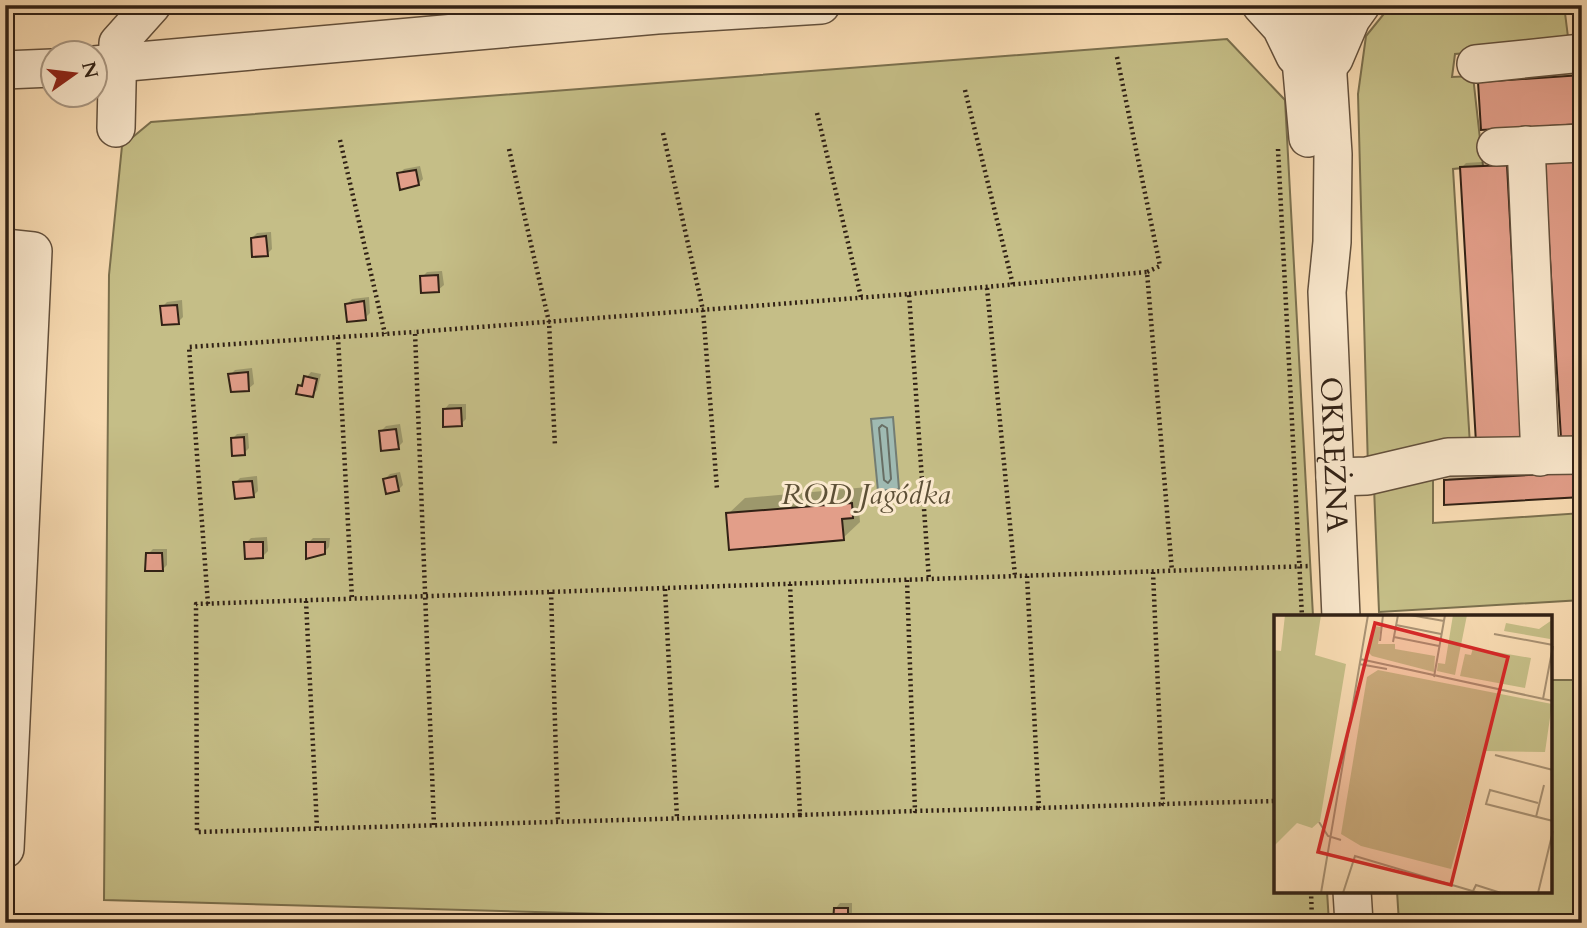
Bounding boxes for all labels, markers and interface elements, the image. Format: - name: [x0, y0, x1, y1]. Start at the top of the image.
- north arrow: [38, 38, 108, 108]
- text: N: [75, 59, 104, 82]
- street label: OKRĘŻNA: [1310, 376, 1357, 534]
- park label: ROD Jagódka: [781, 474, 951, 515]
- inset map: [1274, 615, 1552, 893]

